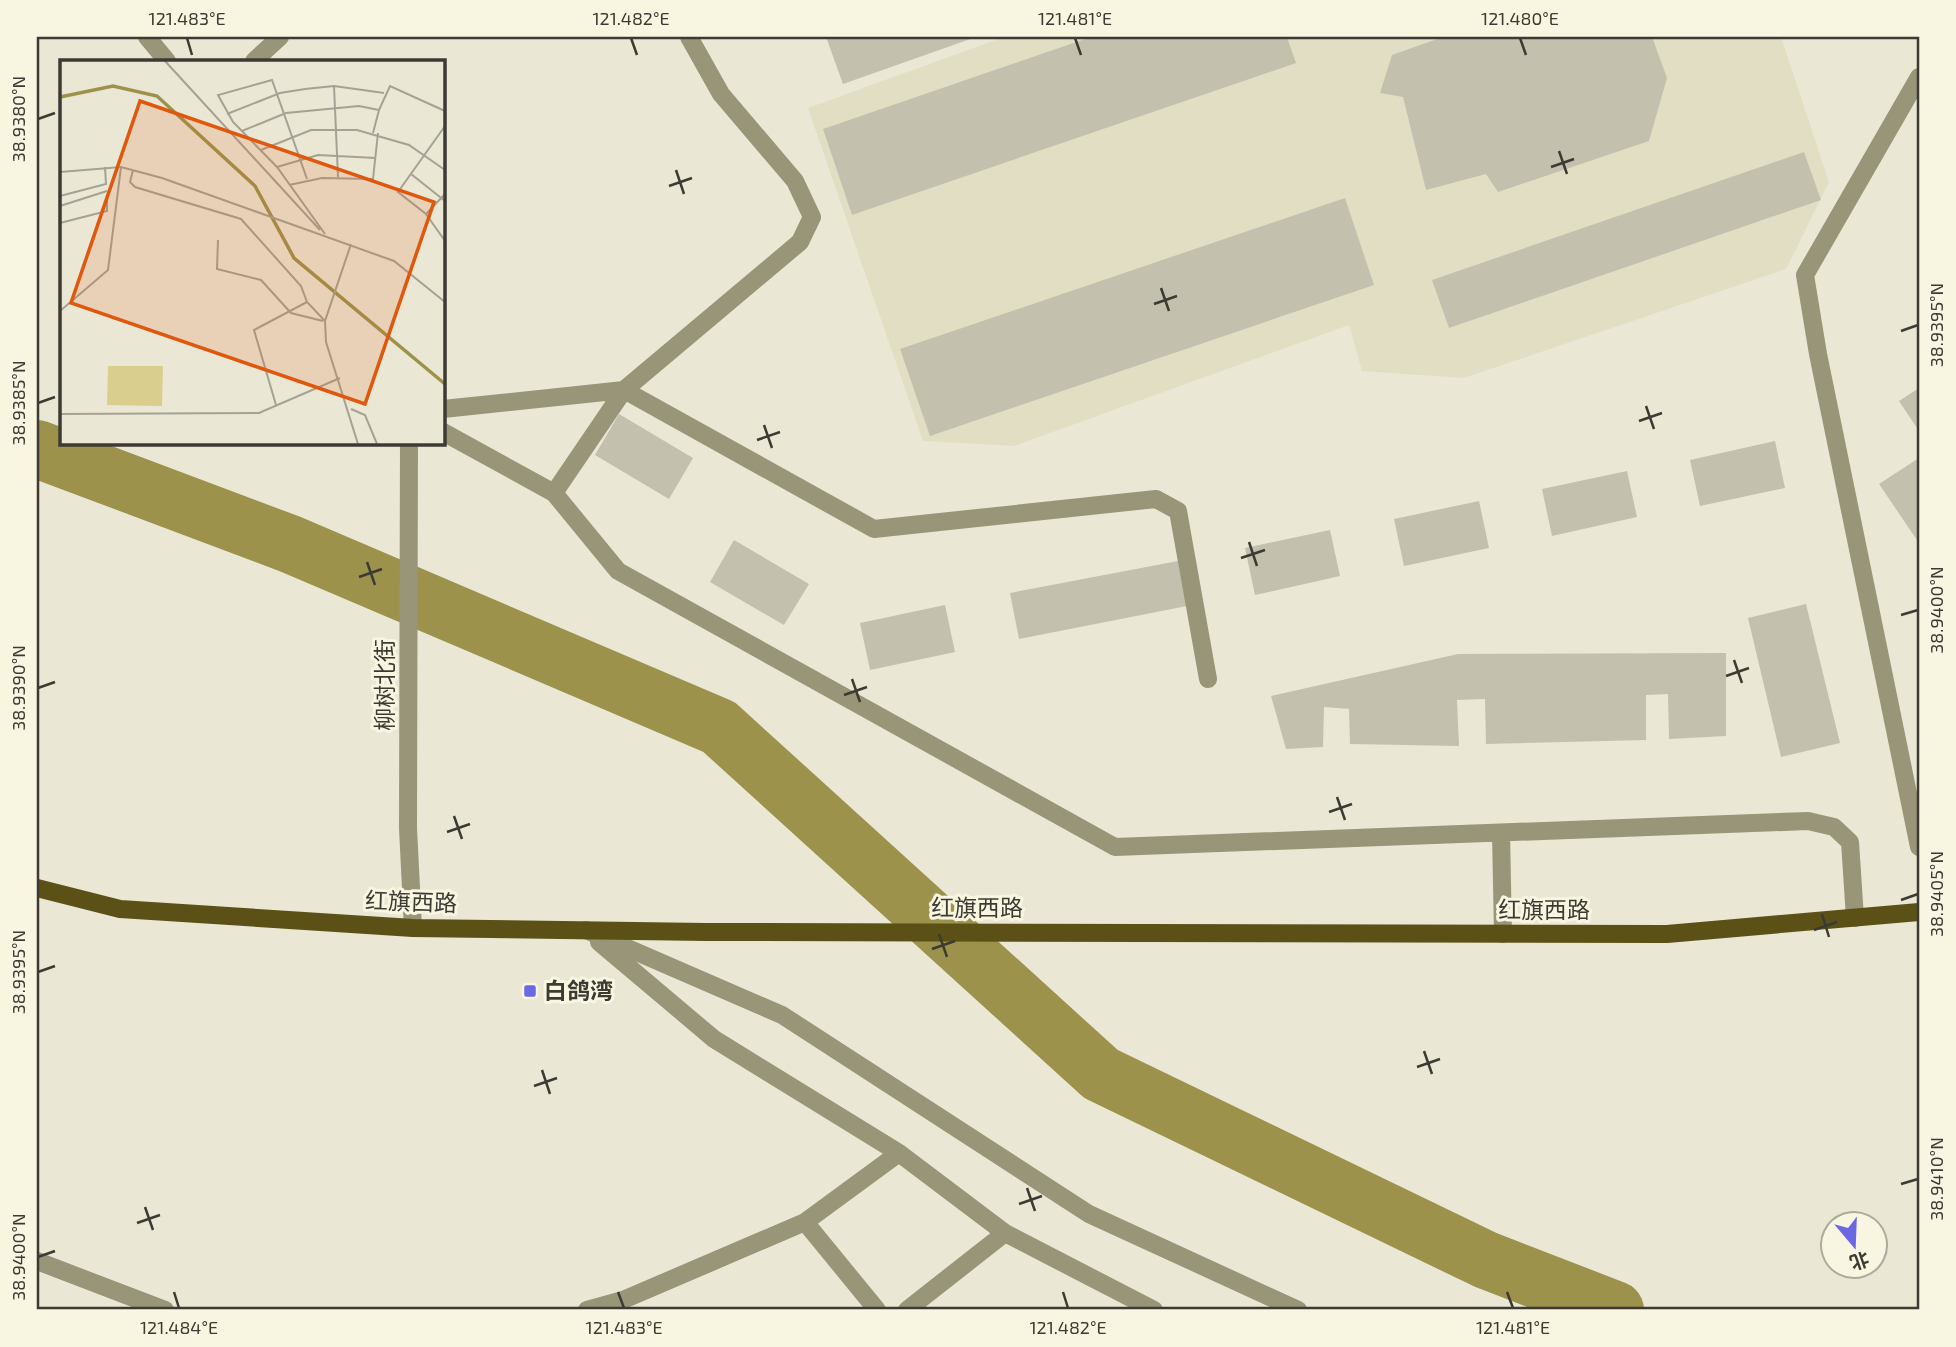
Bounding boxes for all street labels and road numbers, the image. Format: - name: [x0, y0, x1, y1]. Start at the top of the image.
- street label: 柳树北街: [370, 639, 398, 731]
- street label: 红旗西路: [365, 885, 457, 917]
- street label: 红旗西路: [931, 893, 1023, 921]
- street label: 红旗西路: [1498, 895, 1590, 923]

